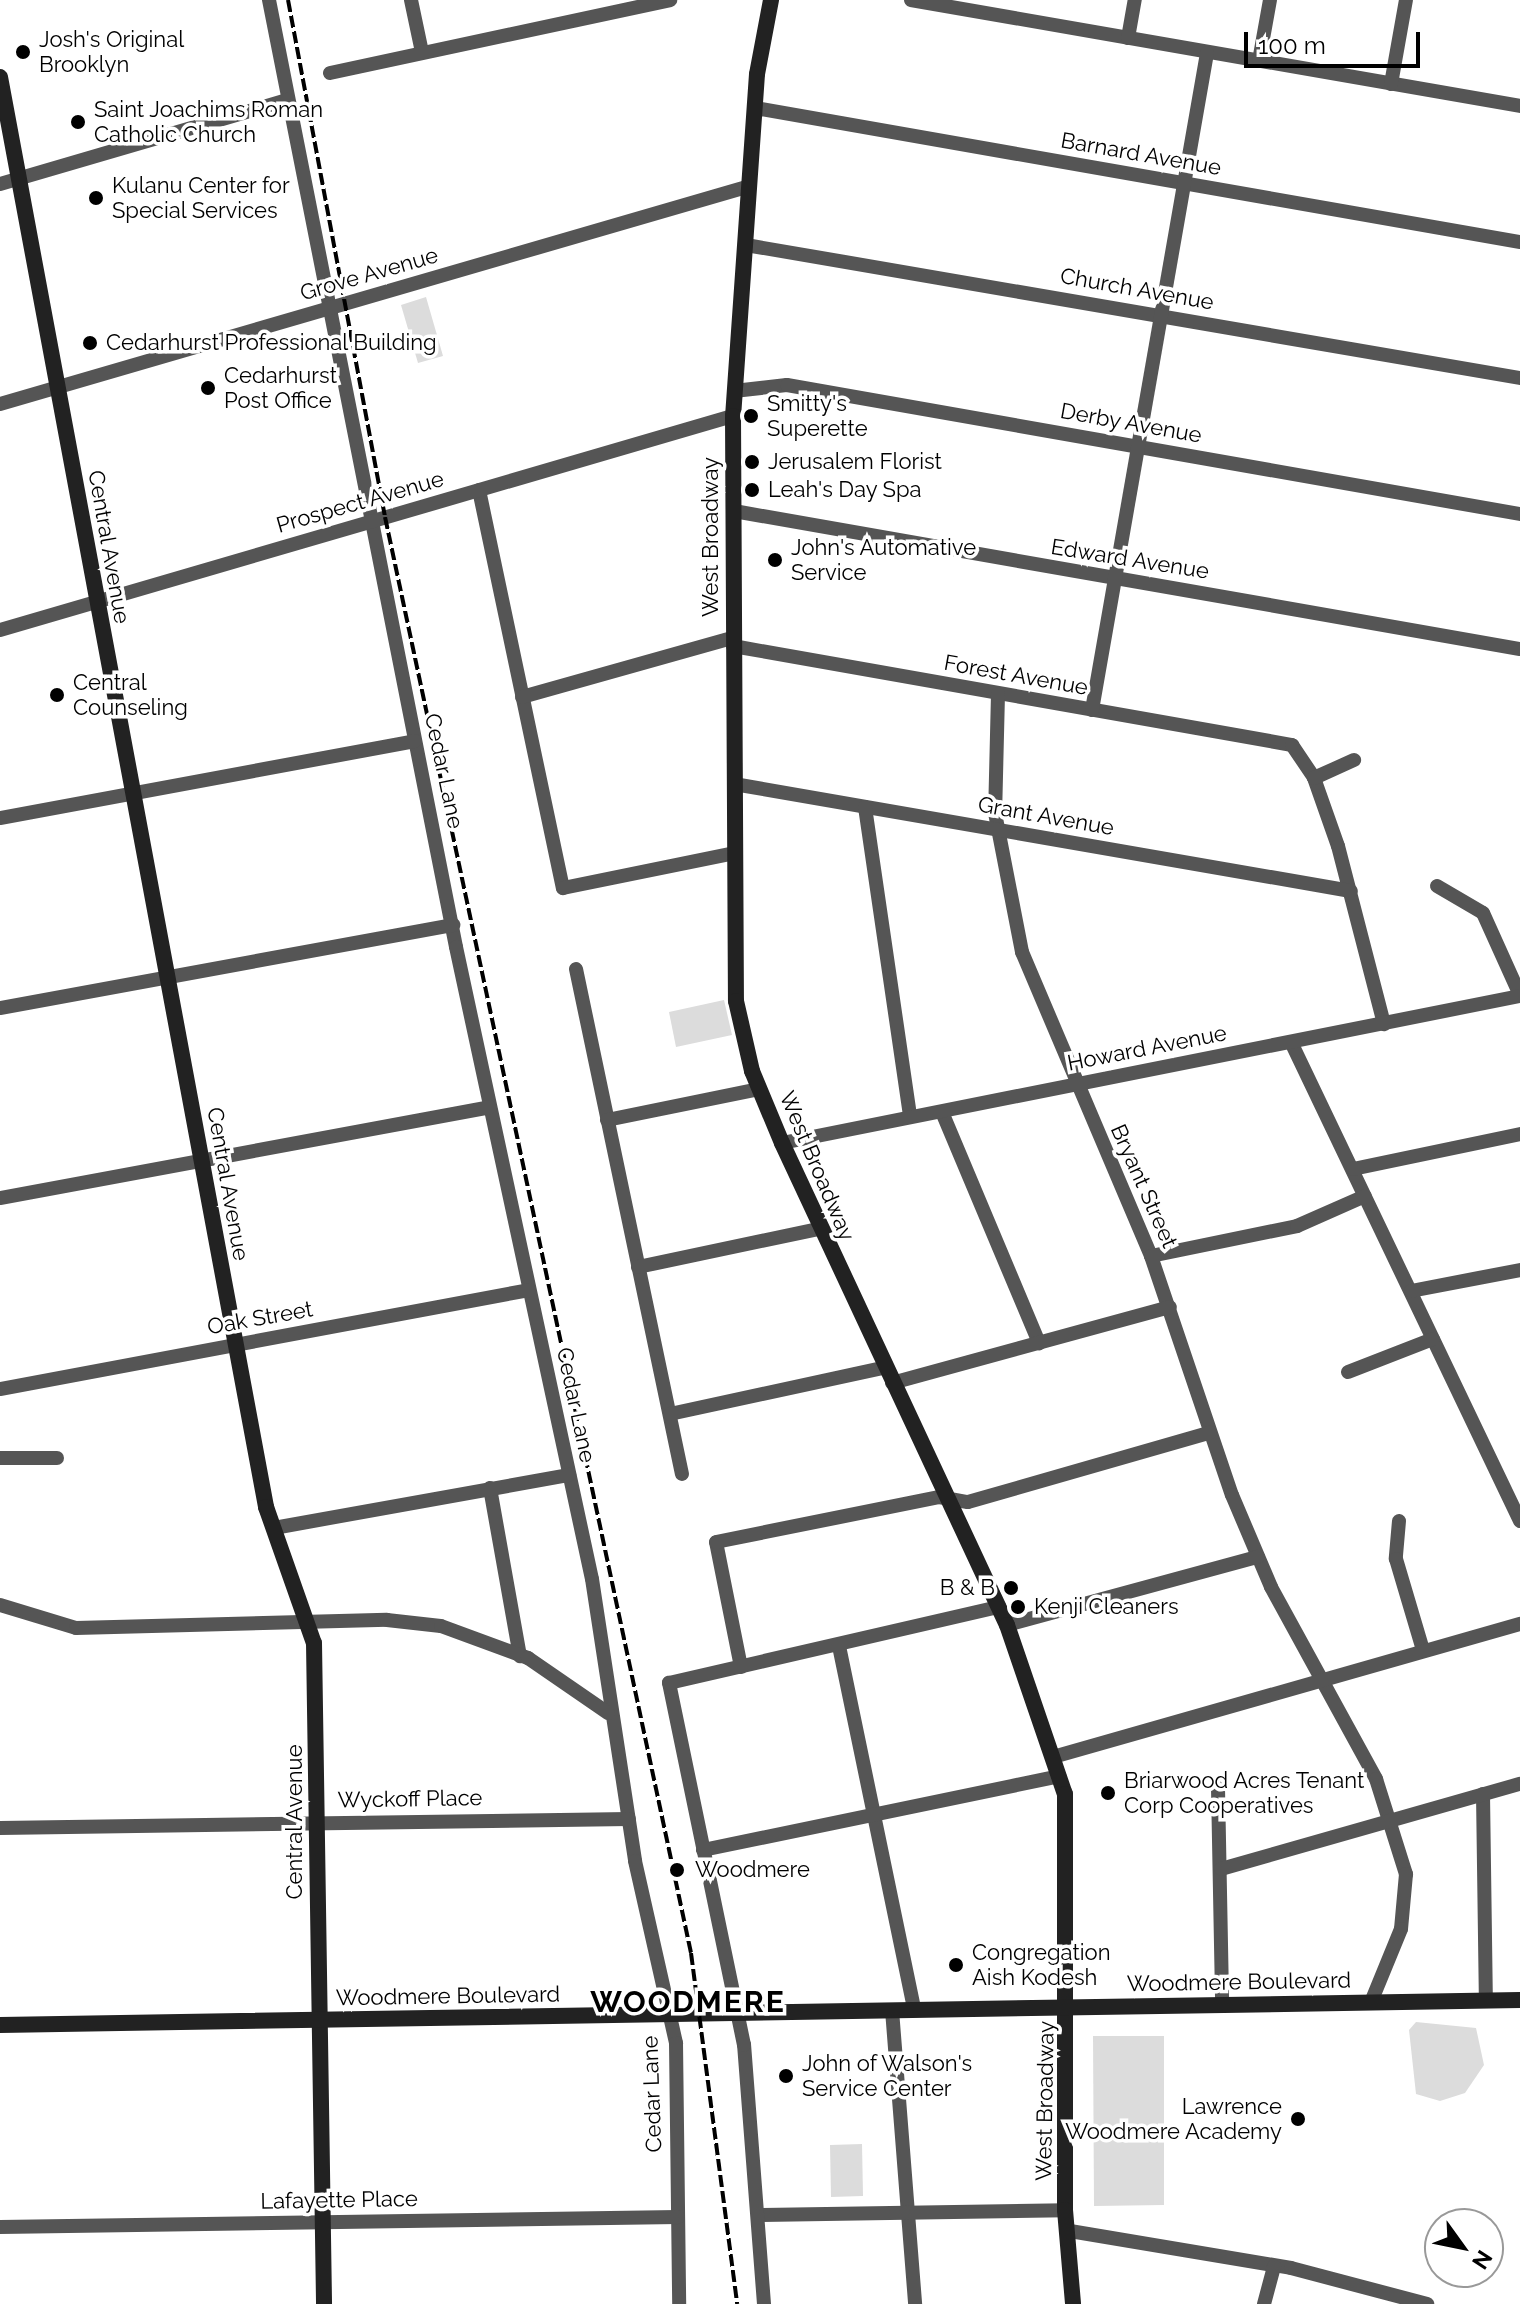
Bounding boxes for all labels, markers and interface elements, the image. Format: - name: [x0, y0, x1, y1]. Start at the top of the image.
- scale bar: [1248, 16, 1424, 66]
- place label: Josh's Original Brooklyn: [39, 26, 184, 78]
- text: 100 m: [1258, 31, 1326, 60]
- marker: Josh's Original Brooklyn: [14, 43, 32, 61]
- place label: Saint Joachims Roman Catholic Church: [94, 96, 324, 148]
- marker: Saint Joachims Roman Catholic Church: [69, 113, 87, 131]
- street label: Barnard Avenue: [1058, 127, 1224, 181]
- place label: Kulanu Center for Special Services: [112, 172, 290, 224]
- marker: Kulanu Center for Special Services: [87, 189, 105, 207]
- street label: Grove Avenue: [297, 242, 441, 306]
- street label: Church Avenue: [1058, 262, 1216, 316]
- place label: Cedarhurst Professional Building: [106, 330, 437, 356]
- marker: Cedarhurst Professional Building: [81, 334, 99, 352]
- place label: Cedarhurst Post Office: [224, 362, 337, 414]
- marker: Cedarhurst Post Office: [199, 379, 217, 397]
- place label: Smitty's Superette: [767, 390, 868, 442]
- street label: Derby Avenue: [1058, 397, 1204, 449]
- marker: Smitty's Superette: [742, 407, 760, 425]
- place label: Jerusalem Florist: [768, 449, 942, 475]
- marker: Jerusalem Florist: [743, 453, 761, 471]
- street label: West Broadway: [698, 457, 724, 617]
- street label: Prospect Avenue: [273, 465, 447, 539]
- street label: Central Avenue: [82, 468, 136, 626]
- place label: Leah's Day Spa: [768, 477, 922, 503]
- marker: Leah's Day Spa: [743, 481, 761, 499]
- street label: Edward Avenue: [1049, 533, 1211, 585]
- place label: John's Automative Service: [791, 534, 977, 586]
- marker: John's Automative Service: [766, 551, 784, 569]
- street label: Forest Avenue: [942, 649, 1090, 701]
- place label: Central Counseling: [73, 669, 188, 720]
- marker: Central Counseling: [48, 686, 66, 704]
- street label: Cedar Lane: [419, 711, 469, 831]
- street label: Grant Avenue: [976, 791, 1116, 841]
- street label: Howard Avenue: [1065, 1020, 1229, 1076]
- street label: West Broadway: [774, 1087, 860, 1245]
- street label: Central Avenue: [201, 1105, 255, 1263]
- street label: Bryant Street: [1105, 1120, 1183, 1252]
- street label: Oak Street: [205, 1296, 315, 1340]
- street label: Cedar Lane: [551, 1345, 601, 1465]
- place label: B & B: [940, 1575, 995, 1601]
- marker: B & B: [1002, 1579, 1020, 1597]
- place label: Kenji Cleaners: [1034, 1594, 1179, 1620]
- marker: Kenji Cleaners: [1009, 1598, 1027, 1616]
- street label: Central Avenue: [282, 1744, 308, 1900]
- place label: Briarwood Acres Tenant Corp Cooperatives: [1124, 1767, 1366, 1818]
- marker: Briarwood Acres Tenant Corp Cooperatives: [1099, 1784, 1117, 1802]
- street label: Wyckoff Place: [337, 1785, 483, 1813]
- place label: Woodmere: [695, 1857, 810, 1883]
- marker: Woodmere: [666, 1859, 688, 1881]
- place label: Congregation Aish Kodesh: [972, 1939, 1110, 1990]
- marker: Congregation Aish Kodesh: [947, 1956, 965, 1974]
- street label: Woodmere Boulevard: [1127, 1967, 1351, 1997]
- street label: Woodmere Boulevard: [336, 1981, 560, 2011]
- district label: WOODMERE: [590, 1984, 786, 2020]
- street label: West Broadway: [1030, 2021, 1060, 2181]
- street label: Cedar Lane: [637, 2035, 667, 2153]
- place label: John of Walson's Service Center: [802, 2050, 973, 2102]
- marker: John of Walson's Service Center: [777, 2067, 795, 2085]
- place label: Lawrence Woodmere Academy: [1064, 2093, 1282, 2144]
- marker: Lawrence Woodmere Academy: [1289, 2110, 1307, 2128]
- street label: Lafayette Place: [260, 2185, 418, 2215]
- north arrow: [1424, 2208, 1504, 2288]
- text: N: [1467, 2246, 1498, 2274]

